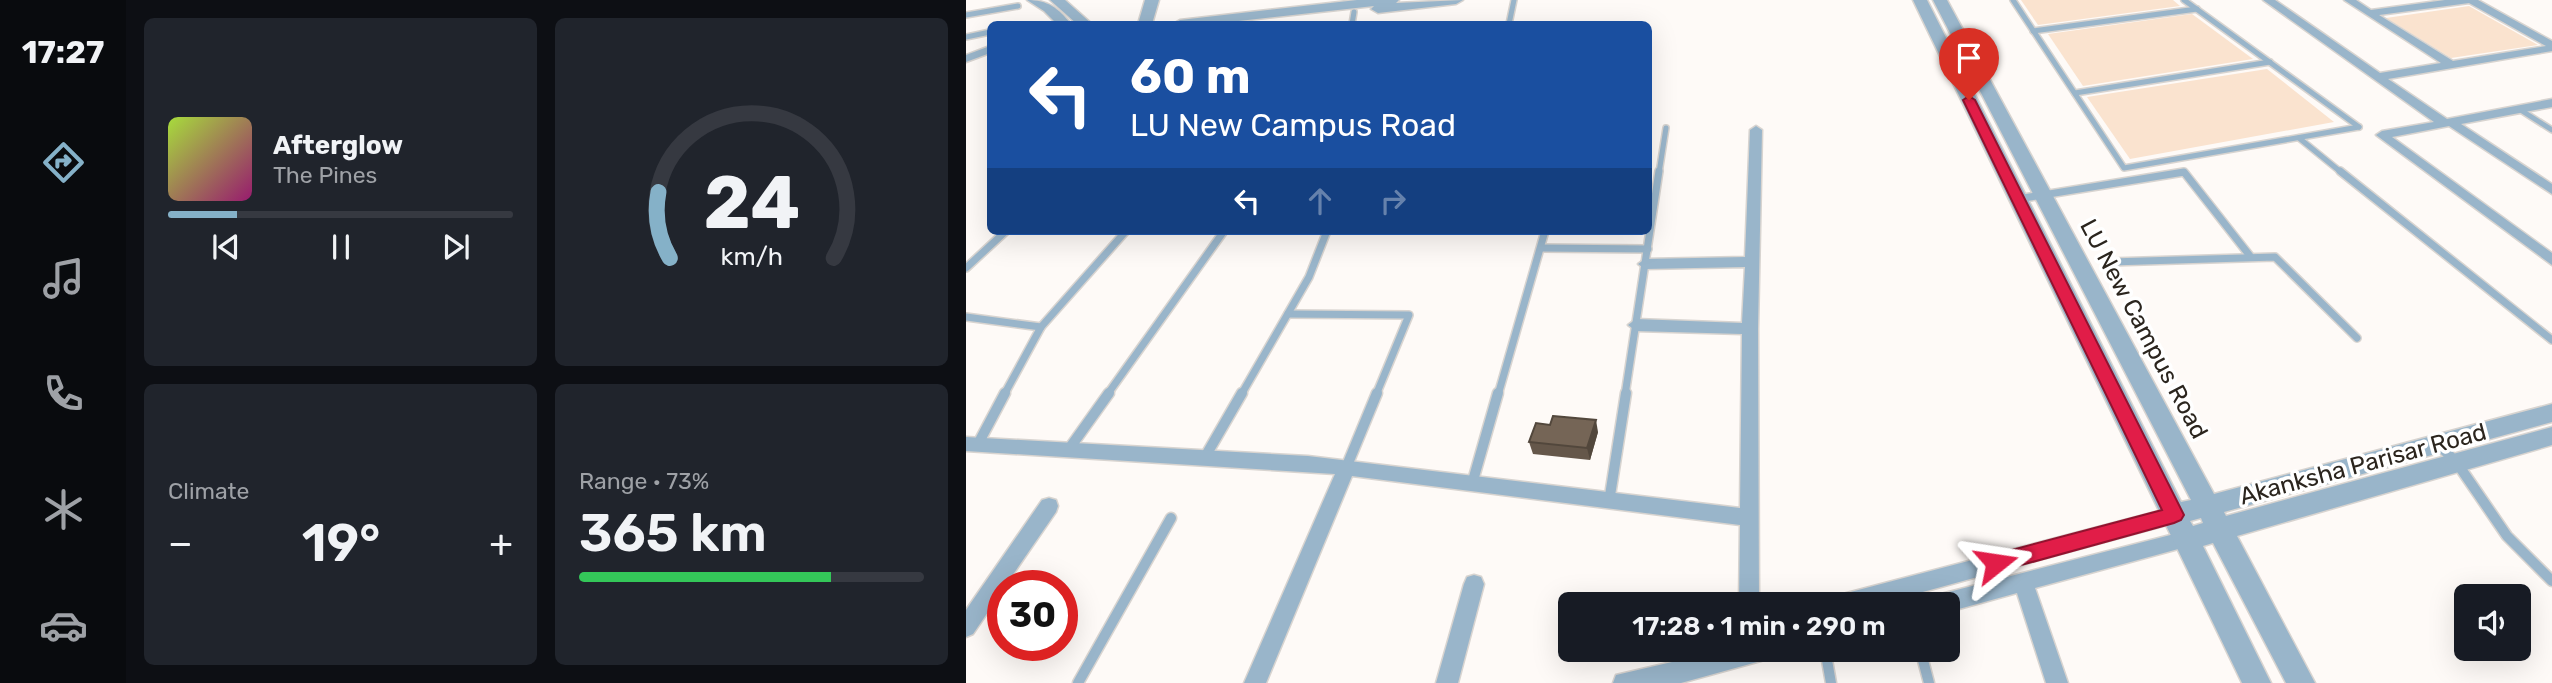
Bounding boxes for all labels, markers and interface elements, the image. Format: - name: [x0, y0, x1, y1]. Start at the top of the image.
- pin: [1939, 28, 1999, 100]
- text: 17:27: [22, 33, 104, 71]
- icon: arrive: [1950, 39, 1988, 77]
- text: 60 m: [1130, 47, 1251, 105]
- icon: left: [1015, 49, 1106, 140]
- text: LU New Campus Road: [1130, 106, 1456, 144]
- text: Afterglow: [273, 130, 403, 161]
- icon: directions: [39, 138, 88, 187]
- text: 24: [703, 160, 800, 246]
- text: The Pines: [273, 161, 377, 189]
- icon: left: [1228, 182, 1266, 220]
- icon: ahead: [1301, 182, 1339, 220]
- icon: right: [1374, 182, 1412, 220]
- street label: LU New Campus Road: [2074, 214, 2214, 444]
- icon: previous: [207, 228, 245, 266]
- icon: pause: [322, 228, 360, 266]
- icon: next: [437, 228, 475, 266]
- text: km/h: [720, 242, 783, 271]
- icon: music: [39, 254, 88, 303]
- icon: phone: [39, 369, 88, 418]
- street label: Akanksha Parisar Road: [2237, 418, 2489, 510]
- text: Range · 73%: [579, 467, 709, 495]
- text: Climate: [168, 477, 249, 505]
- icon: climate: [39, 485, 88, 534]
- text: 365 km: [579, 502, 767, 564]
- text: 19°: [302, 512, 380, 574]
- text: −: [168, 520, 193, 566]
- text: +: [489, 520, 513, 566]
- position arrow: [1959, 526, 2033, 600]
- speed limit sign: 30: [987, 570, 1078, 661]
- map controls: [2454, 584, 2531, 661]
- button: sound: [2454, 584, 2531, 661]
- icon: car: [39, 601, 88, 650]
- text: 17:28 · 1 min · 290 m: [1632, 611, 1886, 642]

